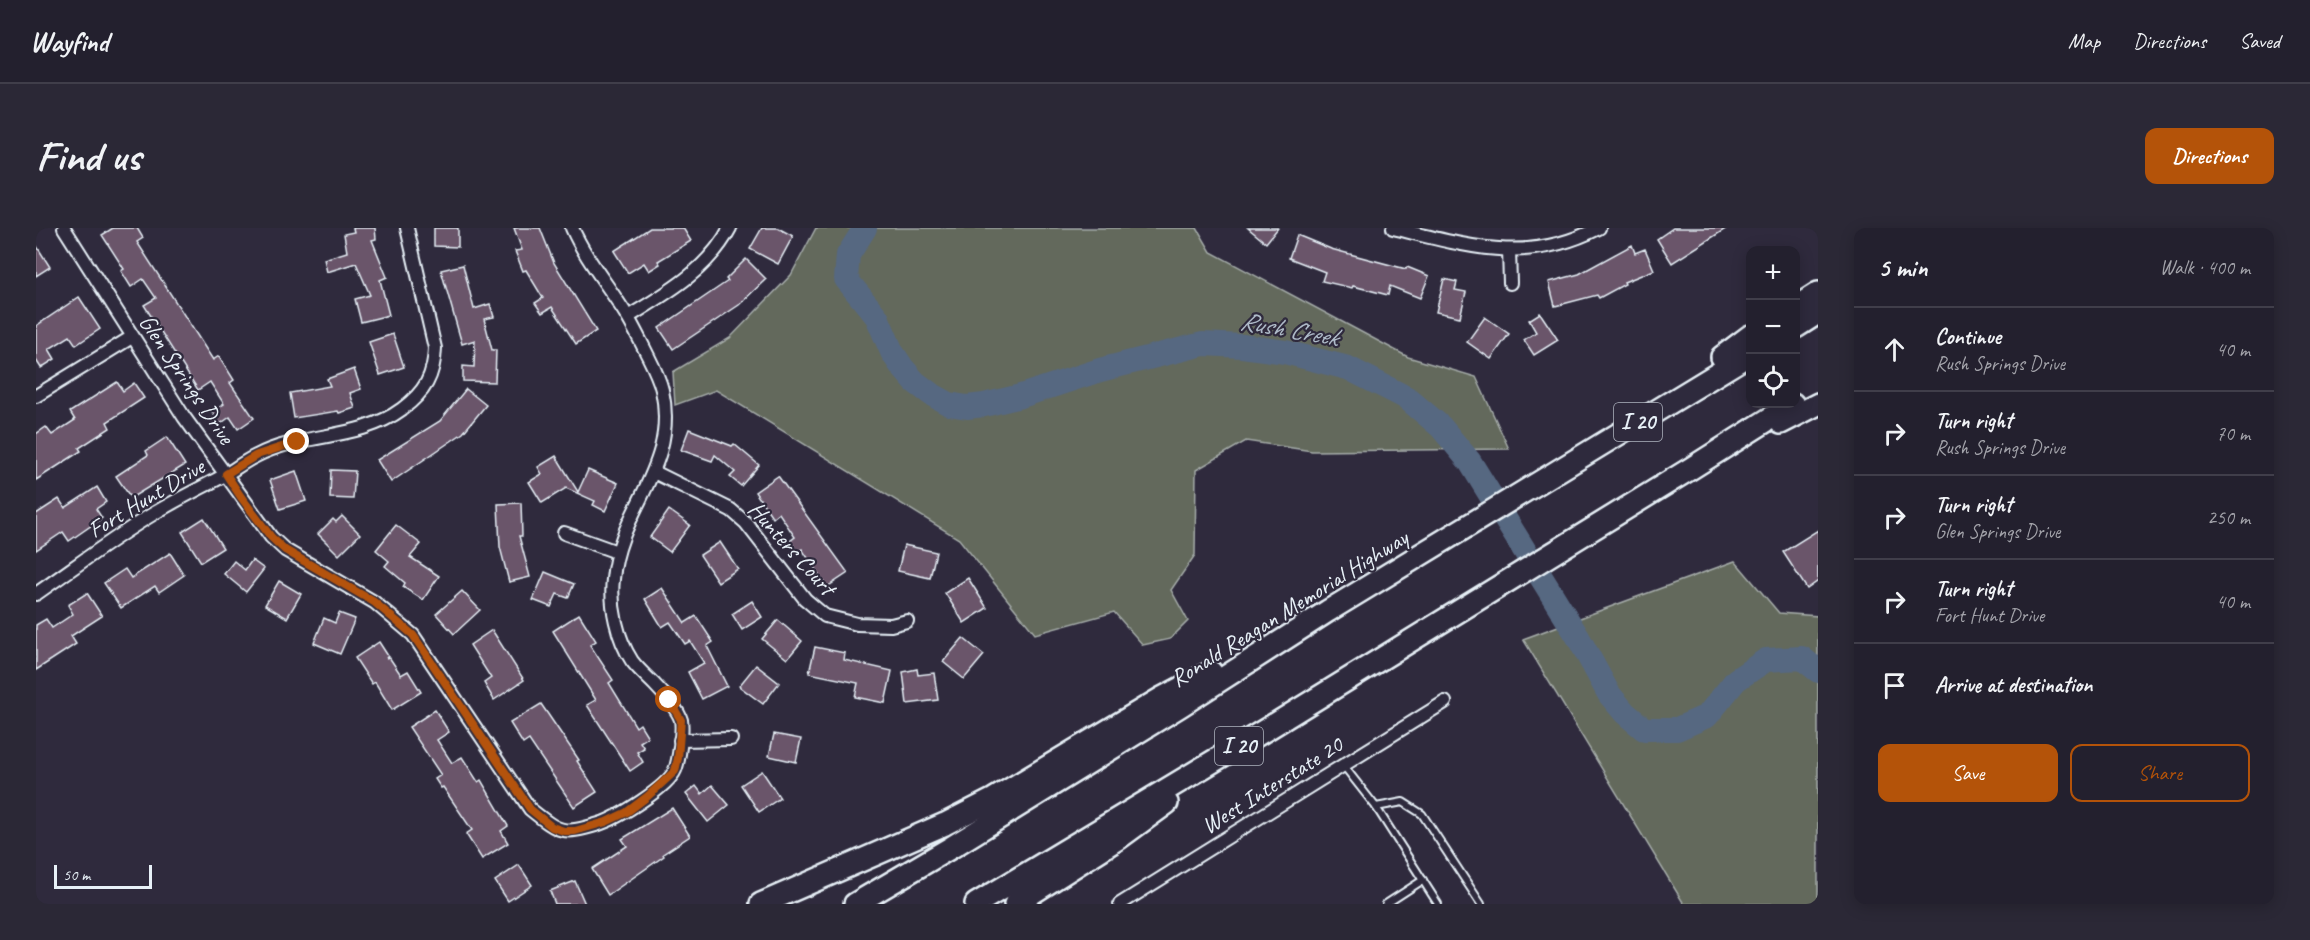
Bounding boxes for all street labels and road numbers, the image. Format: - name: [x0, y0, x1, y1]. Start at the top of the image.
- street label: Glen Springs Drive: [133, 308, 243, 452]
- road number: I 20: [1614, 403, 1662, 441]
- street label: Fort Hunt Drive: [82, 450, 212, 545]
- street label: Hunters Court: [742, 495, 844, 604]
- street label: Ronald Reagan Memorial Highway: [1165, 522, 1415, 693]
- road number: I 20: [1215, 727, 1263, 765]
- street label: West Interstate 20: [1196, 728, 1350, 840]

